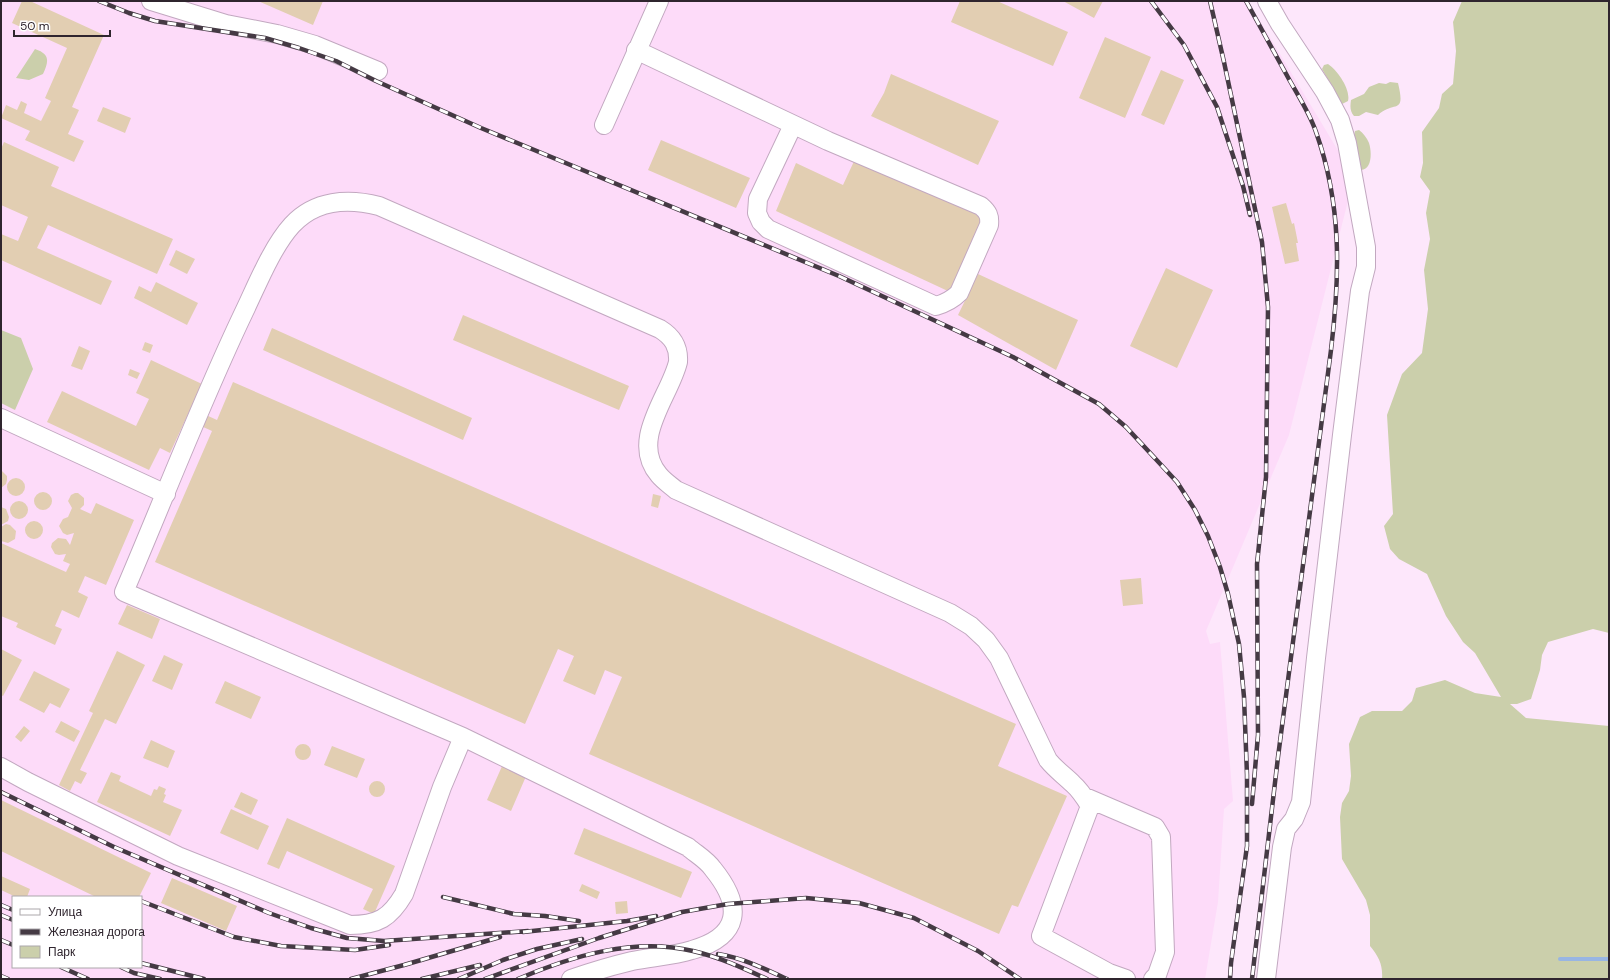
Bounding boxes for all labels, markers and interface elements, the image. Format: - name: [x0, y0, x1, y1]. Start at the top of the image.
- scale bar: [14, 12, 110, 38]
- text: 50 m: [20, 18, 49, 34]
- legend: [12, 896, 142, 968]
- text: Улица: [48, 904, 82, 920]
- text: Железная дорога: [48, 924, 145, 940]
- text: Парк: [48, 944, 76, 960]

